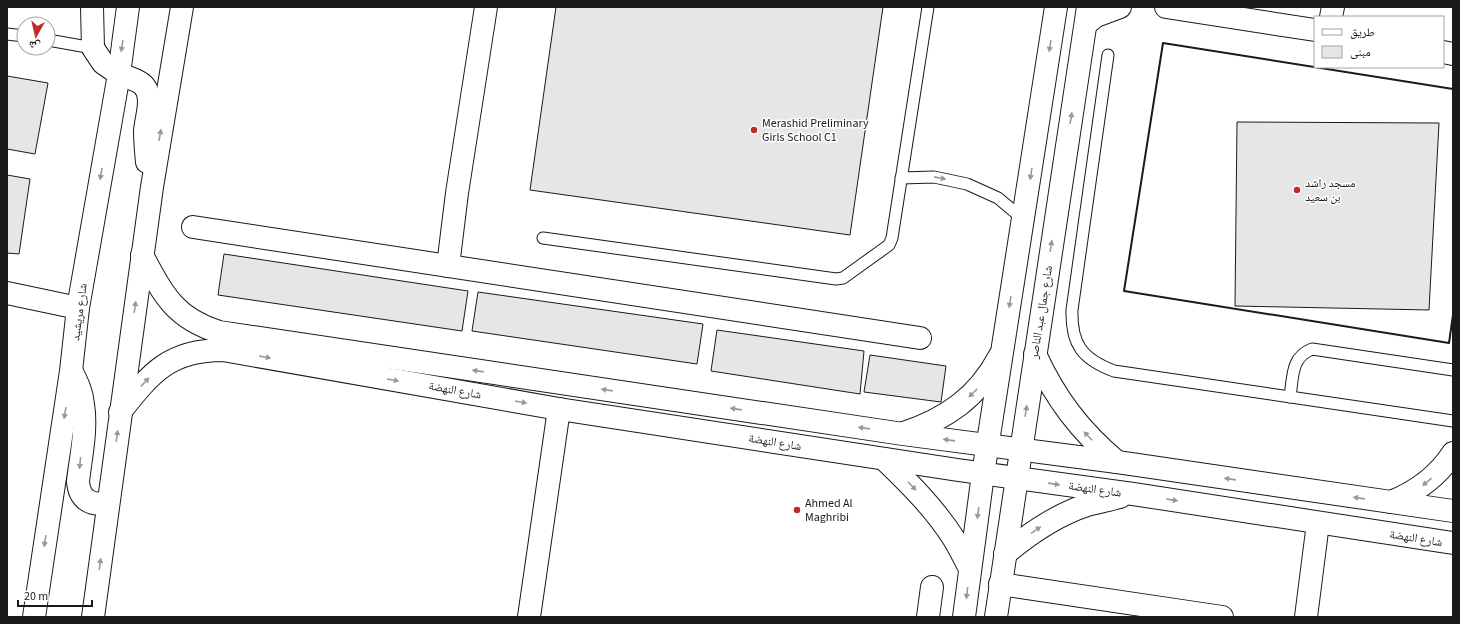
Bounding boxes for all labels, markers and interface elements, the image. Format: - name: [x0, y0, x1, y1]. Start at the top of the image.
- north arrow: [16, 16, 56, 56]
- legend: [1314, 16, 1444, 68]
- text: طريق: [1350, 24, 1375, 41]
- text: ش: [28, 37, 42, 54]
- one-way arrow: [119, 39, 125, 52]
- one-way arrow: [1047, 39, 1053, 52]
- text: مبنى: [1350, 44, 1371, 61]
- one-way arrow: [1068, 112, 1074, 124]
- place label: Merashid Preliminary Girls School C1: [762, 115, 869, 146]
- marker: Merashid Preliminary Girls School C1: [749, 125, 759, 135]
- one-way arrow: [158, 129, 164, 141]
- one-way arrow: [98, 168, 104, 180]
- one-way arrow: [1027, 168, 1033, 180]
- place label: مسجد راشد بن سعيد: [1305, 175, 1356, 206]
- one-way arrow: [934, 176, 946, 182]
- marker: مسجد راشد بن سعيد: [1292, 185, 1302, 195]
- one-way arrow: [1048, 240, 1054, 252]
- street label: شارع جمال عبد الناصر: [1026, 264, 1057, 361]
- street label: شارع مريشيد: [67, 282, 92, 342]
- one-way arrow: [1007, 296, 1013, 309]
- one-way arrow: [132, 301, 138, 313]
- one-way arrow: [259, 355, 271, 361]
- one-way arrow: [472, 368, 485, 374]
- one-way arrow: [140, 377, 149, 387]
- one-way arrow: [387, 377, 399, 383]
- street label: شارع النهضة: [427, 377, 483, 404]
- one-way arrow: [601, 387, 613, 393]
- one-way arrow: [968, 388, 978, 397]
- one-way arrow: [515, 399, 527, 405]
- one-way arrow: [1023, 405, 1029, 417]
- one-way arrow: [730, 406, 742, 412]
- one-way arrow: [62, 407, 68, 419]
- one-way arrow: [858, 425, 870, 431]
- one-way arrow: [114, 430, 120, 442]
- street label: شارع النهضة: [747, 430, 803, 455]
- one-way arrow: [1083, 431, 1093, 441]
- one-way arrow: [943, 437, 955, 443]
- one-way arrow: [77, 457, 83, 469]
- one-way arrow: [1224, 476, 1236, 482]
- street label: شارع النهضة: [1067, 477, 1123, 502]
- one-way arrow: [1421, 477, 1432, 486]
- one-way arrow: [1048, 480, 1060, 487]
- one-way arrow: [907, 481, 917, 491]
- place label: Ahmed Al Maghribi: [805, 495, 853, 526]
- one-way arrow: [1353, 495, 1365, 501]
- one-way arrow: [1166, 497, 1178, 503]
- marker: Ahmed Al Maghribi: [792, 505, 802, 515]
- one-way arrow: [975, 507, 981, 519]
- one-way arrow: [1030, 526, 1041, 534]
- street label: شارع النهضة: [1388, 526, 1444, 551]
- one-way arrow: [42, 535, 48, 548]
- one-way arrow: [97, 558, 103, 571]
- scale bar: [18, 582, 92, 608]
- one-way arrow: [964, 587, 970, 599]
- text: 20 m: [24, 588, 48, 605]

